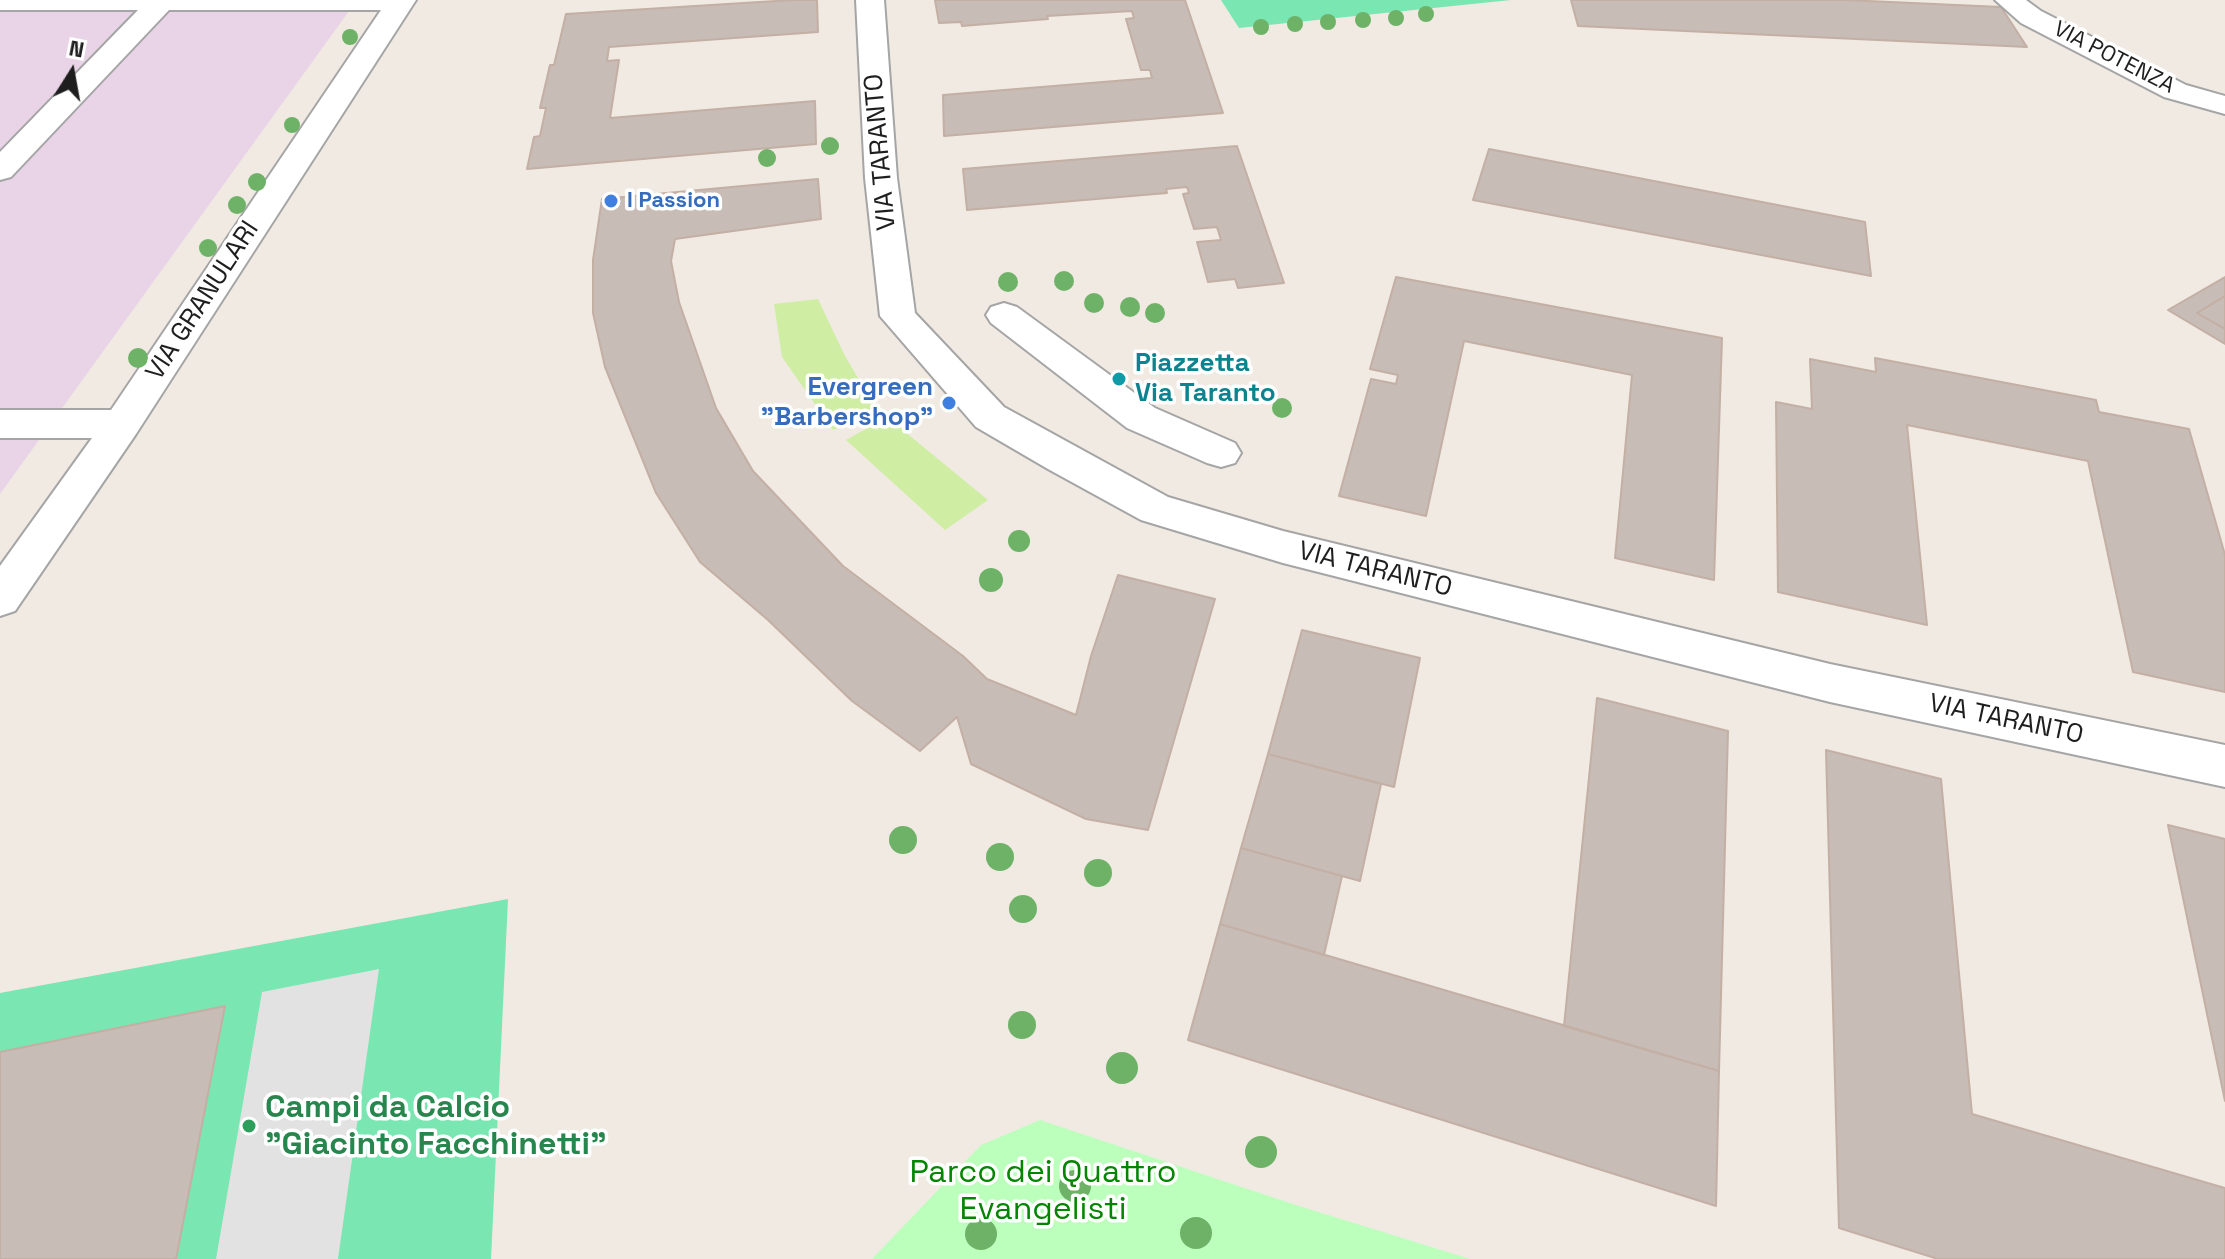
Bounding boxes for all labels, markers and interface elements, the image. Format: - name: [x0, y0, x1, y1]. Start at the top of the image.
- street label: VIA POTENZA: [2049, 16, 2179, 100]
- north arrow: [32, 32, 112, 112]
- text: N: [67, 33, 86, 64]
- street label: VIA TARANTO: [859, 72, 903, 232]
- place label: I Passion: [627, 188, 720, 214]
- marker: I Passion: [602, 192, 620, 210]
- street label: VIA GRANULARI: [140, 216, 266, 386]
- place label: Piazzetta Via Taranto: [1135, 348, 1276, 410]
- marker: Piazzetta Via Taranto: [1110, 370, 1128, 388]
- place label: Evergreen "Barbershop": [761, 372, 933, 434]
- marker: Evergreen "Barbershop": [940, 394, 958, 412]
- street label: VIA TARANTO: [1295, 536, 1455, 604]
- street label: VIA TARANTO: [1926, 688, 2086, 752]
- place label: Campi da Calcio "Giacinto Facchinetti": [265, 1089, 606, 1164]
- marker: Campi da Calcio "Giacinto Facchinetti": [240, 1117, 258, 1135]
- park label: Parco dei Quattro Evangelisti: [909, 1154, 1177, 1229]

